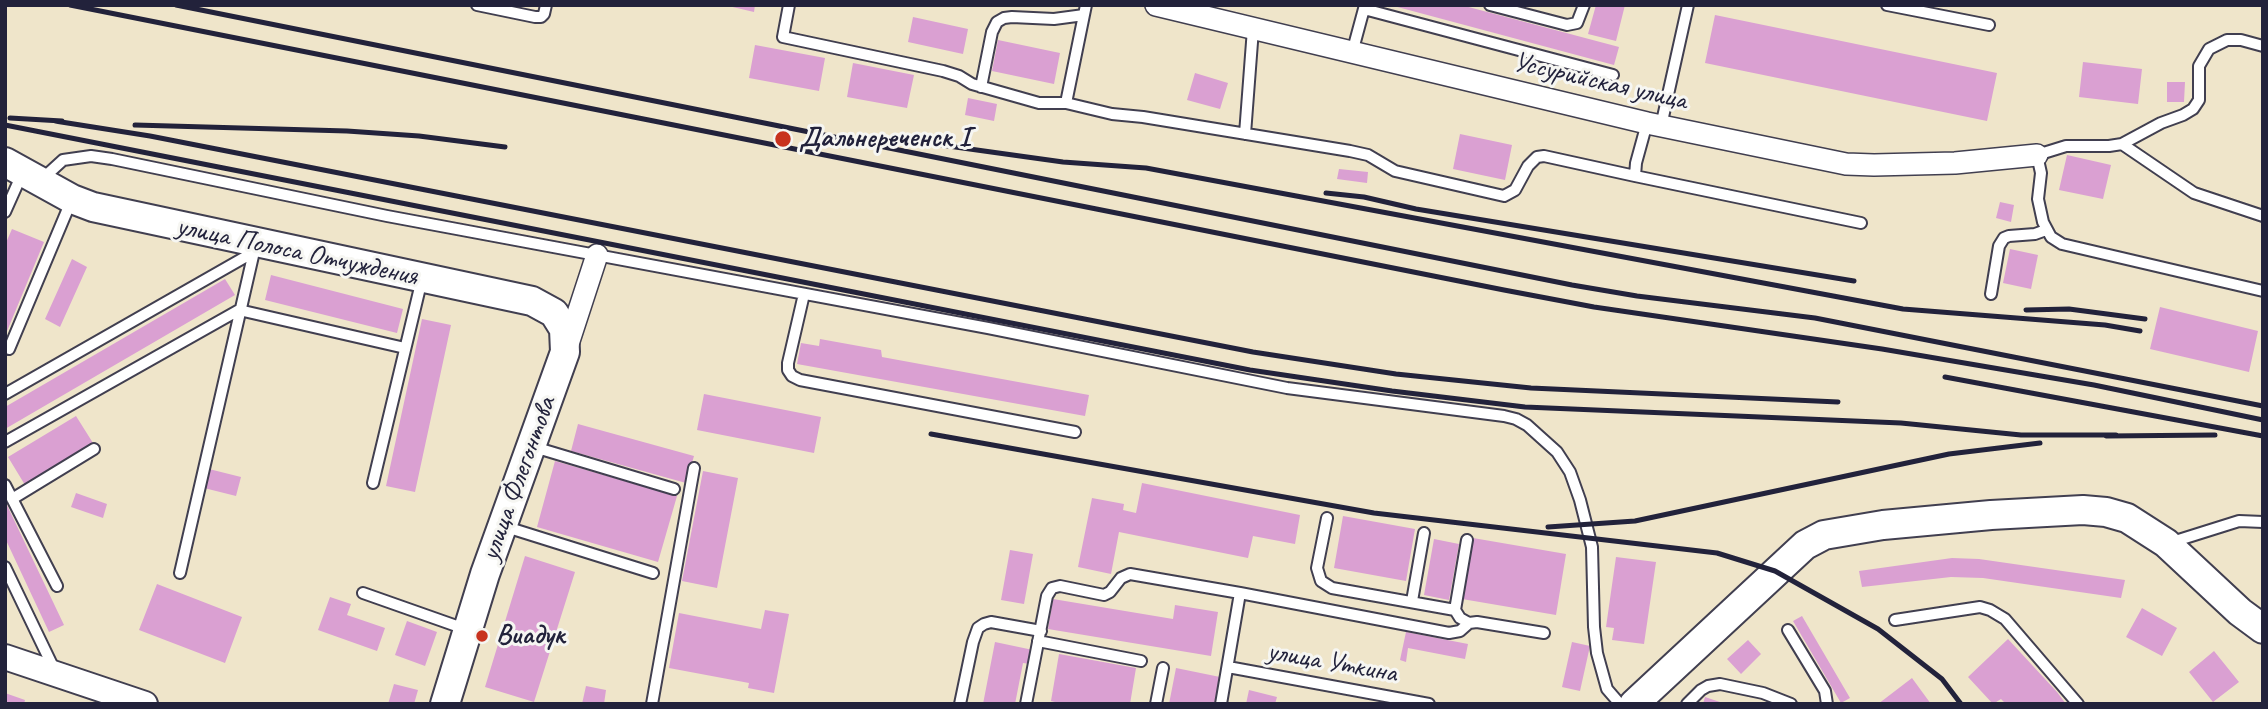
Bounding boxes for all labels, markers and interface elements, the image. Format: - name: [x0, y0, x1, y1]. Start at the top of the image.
- street label: Уссурийская улица: [1510, 46, 1690, 118]
- place label: Дальнереченск I: [799, 122, 970, 156]
- marker: Дальнереченск I: [773, 129, 793, 149]
- street label: улица Полоса Отчуждения: [173, 210, 421, 294]
- street label: улица Флегонтова: [474, 393, 564, 565]
- place label: Виадук: [496, 619, 565, 653]
- marker: Виадук: [474, 628, 490, 644]
- street label: улица Уткина: [1265, 635, 1399, 691]

